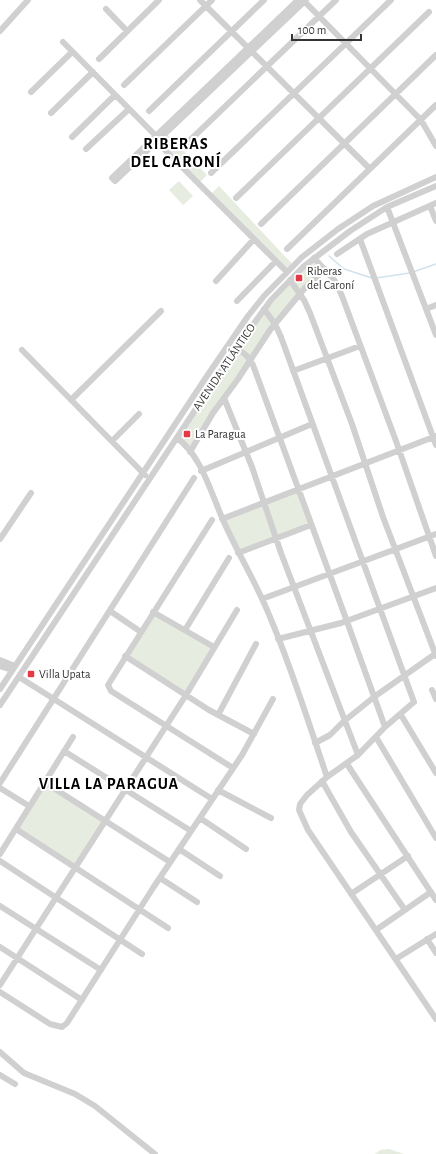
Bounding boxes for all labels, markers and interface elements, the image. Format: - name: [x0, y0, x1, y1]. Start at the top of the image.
- scale bar: [292, 16, 361, 42]
- text: 100 m: [298, 24, 326, 36]
- district label: RIBERAS DEL CARONÍ: [130, 136, 222, 170]
- place label: Riberas del Caroní: [307, 265, 354, 291]
- marker: Riberas del Caroní: [294, 273, 304, 283]
- street label: AVENIDA ATLÁNTICO: [190, 320, 258, 413]
- place label: La Paragua: [195, 428, 246, 440]
- marker: La Paragua: [182, 429, 192, 439]
- place label: Villa Upata: [39, 668, 91, 680]
- marker: Villa Upata: [26, 669, 36, 679]
- district label: VILLA LA PARAGUA: [39, 776, 179, 792]

